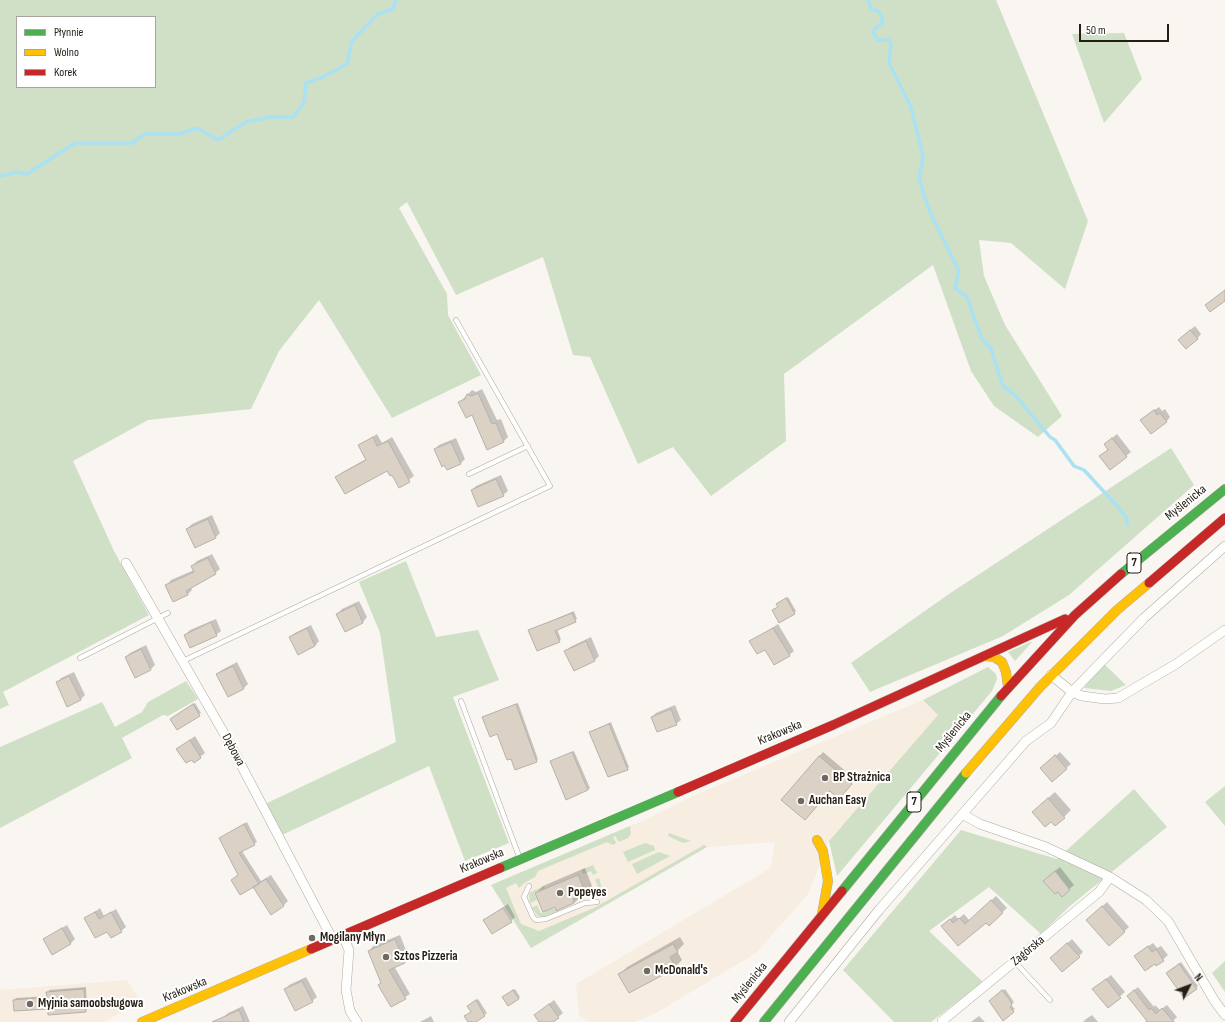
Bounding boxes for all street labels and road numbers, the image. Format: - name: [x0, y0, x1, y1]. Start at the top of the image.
- street label: Myślenicka: [1162, 482, 1210, 524]
- road number: 7: [1127, 553, 1141, 573]
- street label: Myślenicka: [933, 708, 975, 756]
- street label: Krakowska: [756, 717, 804, 749]
- street label: Dębowa: [218, 731, 248, 769]
- road number: 7: [907, 792, 921, 812]
- street label: Krakowska: [458, 845, 506, 877]
- street label: Zagórska: [1008, 933, 1048, 969]
- street label: Myślenicka: [729, 959, 771, 1007]
- street label: Krakowska: [161, 974, 209, 1006]

